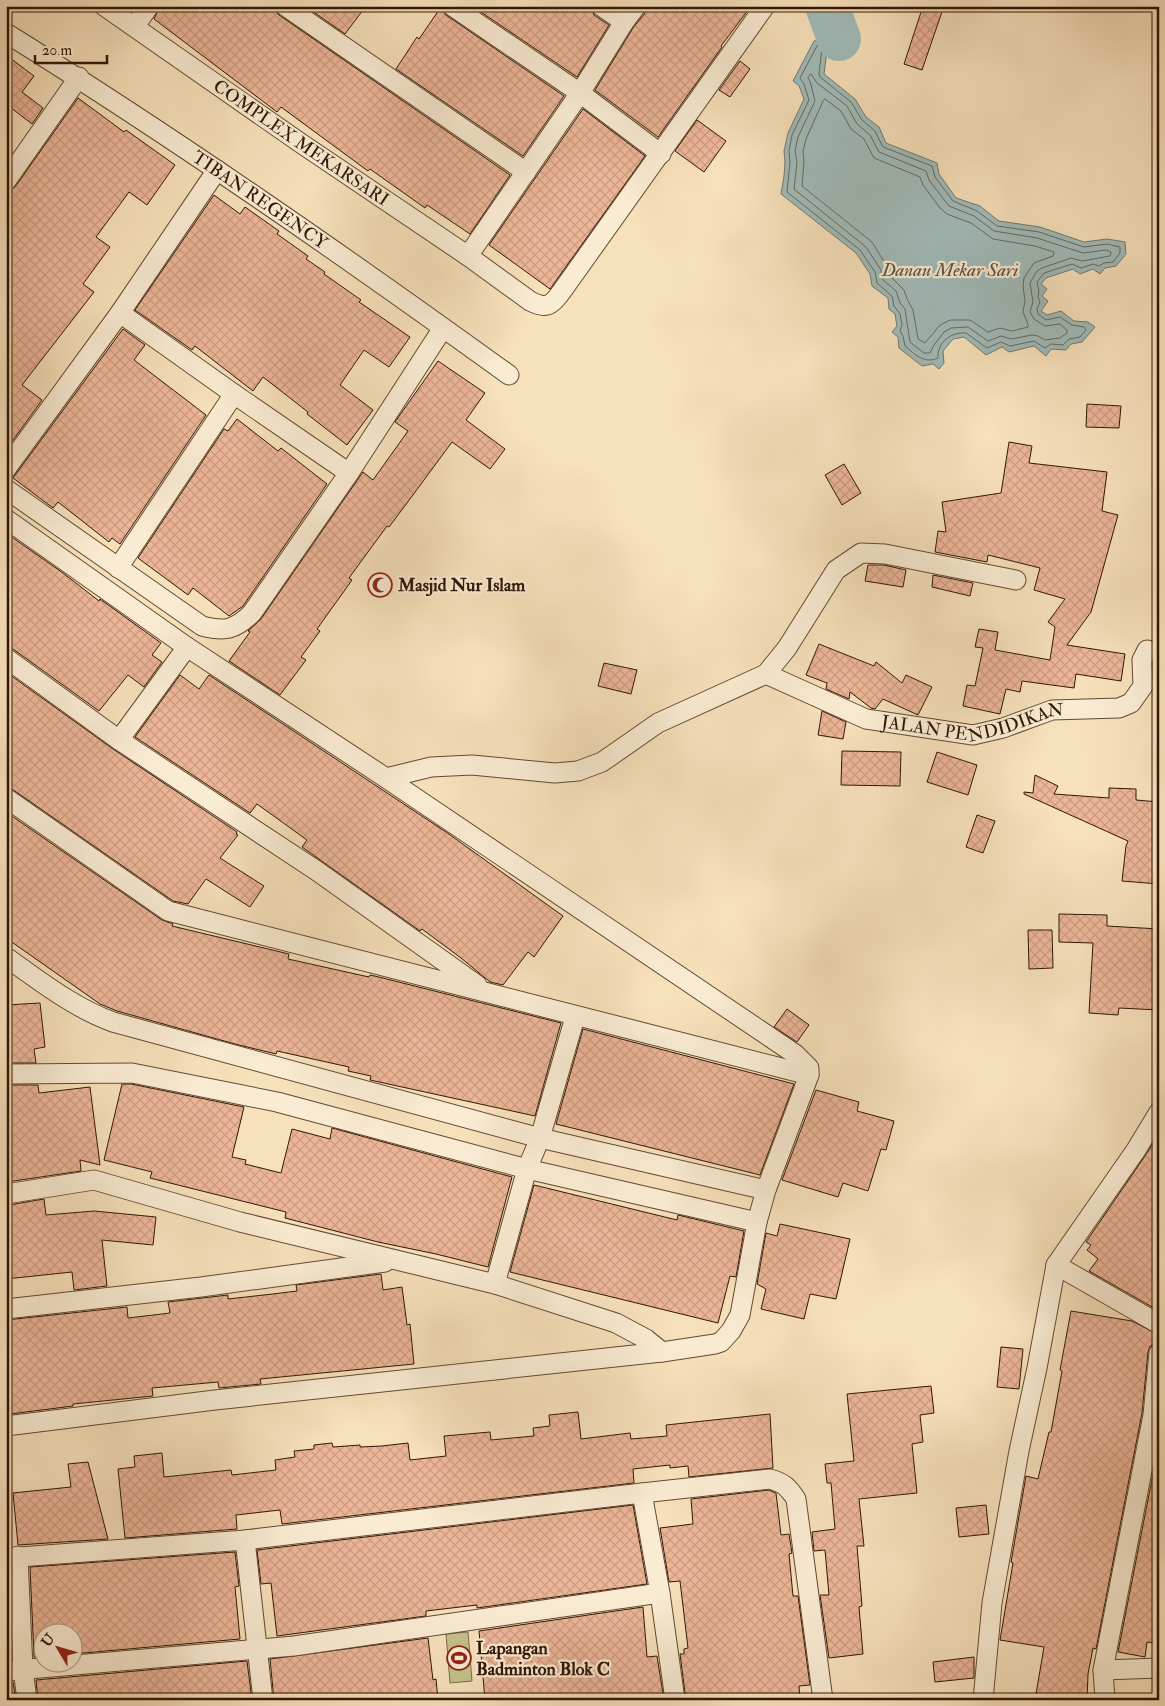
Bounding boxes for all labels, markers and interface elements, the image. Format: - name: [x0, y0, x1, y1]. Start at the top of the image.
- scale bar: [35, 32, 108, 64]
- text: 20 m: [42, 41, 72, 60]
- street label: COMPLEX MEKARSARI: [209, 75, 393, 211]
- street label: TIBAN REGENCY: [188, 146, 333, 255]
- water label: Danau Mekar Sari: [881, 258, 1018, 282]
- mosque icon: Masjid Nur Islam: [367, 572, 393, 598]
- place label: Masjid Nur Islam: [397, 574, 526, 597]
- street label: JALAN PENDIDIKAN: [879, 699, 1064, 748]
- north arrow: [32, 1624, 82, 1674]
- text: U: [38, 1630, 59, 1650]
- place label: Lapangan Badminton Blok C: [476, 1637, 610, 1681]
- sports icon: Lapangan Badminton Blok C: [446, 1645, 472, 1671]

